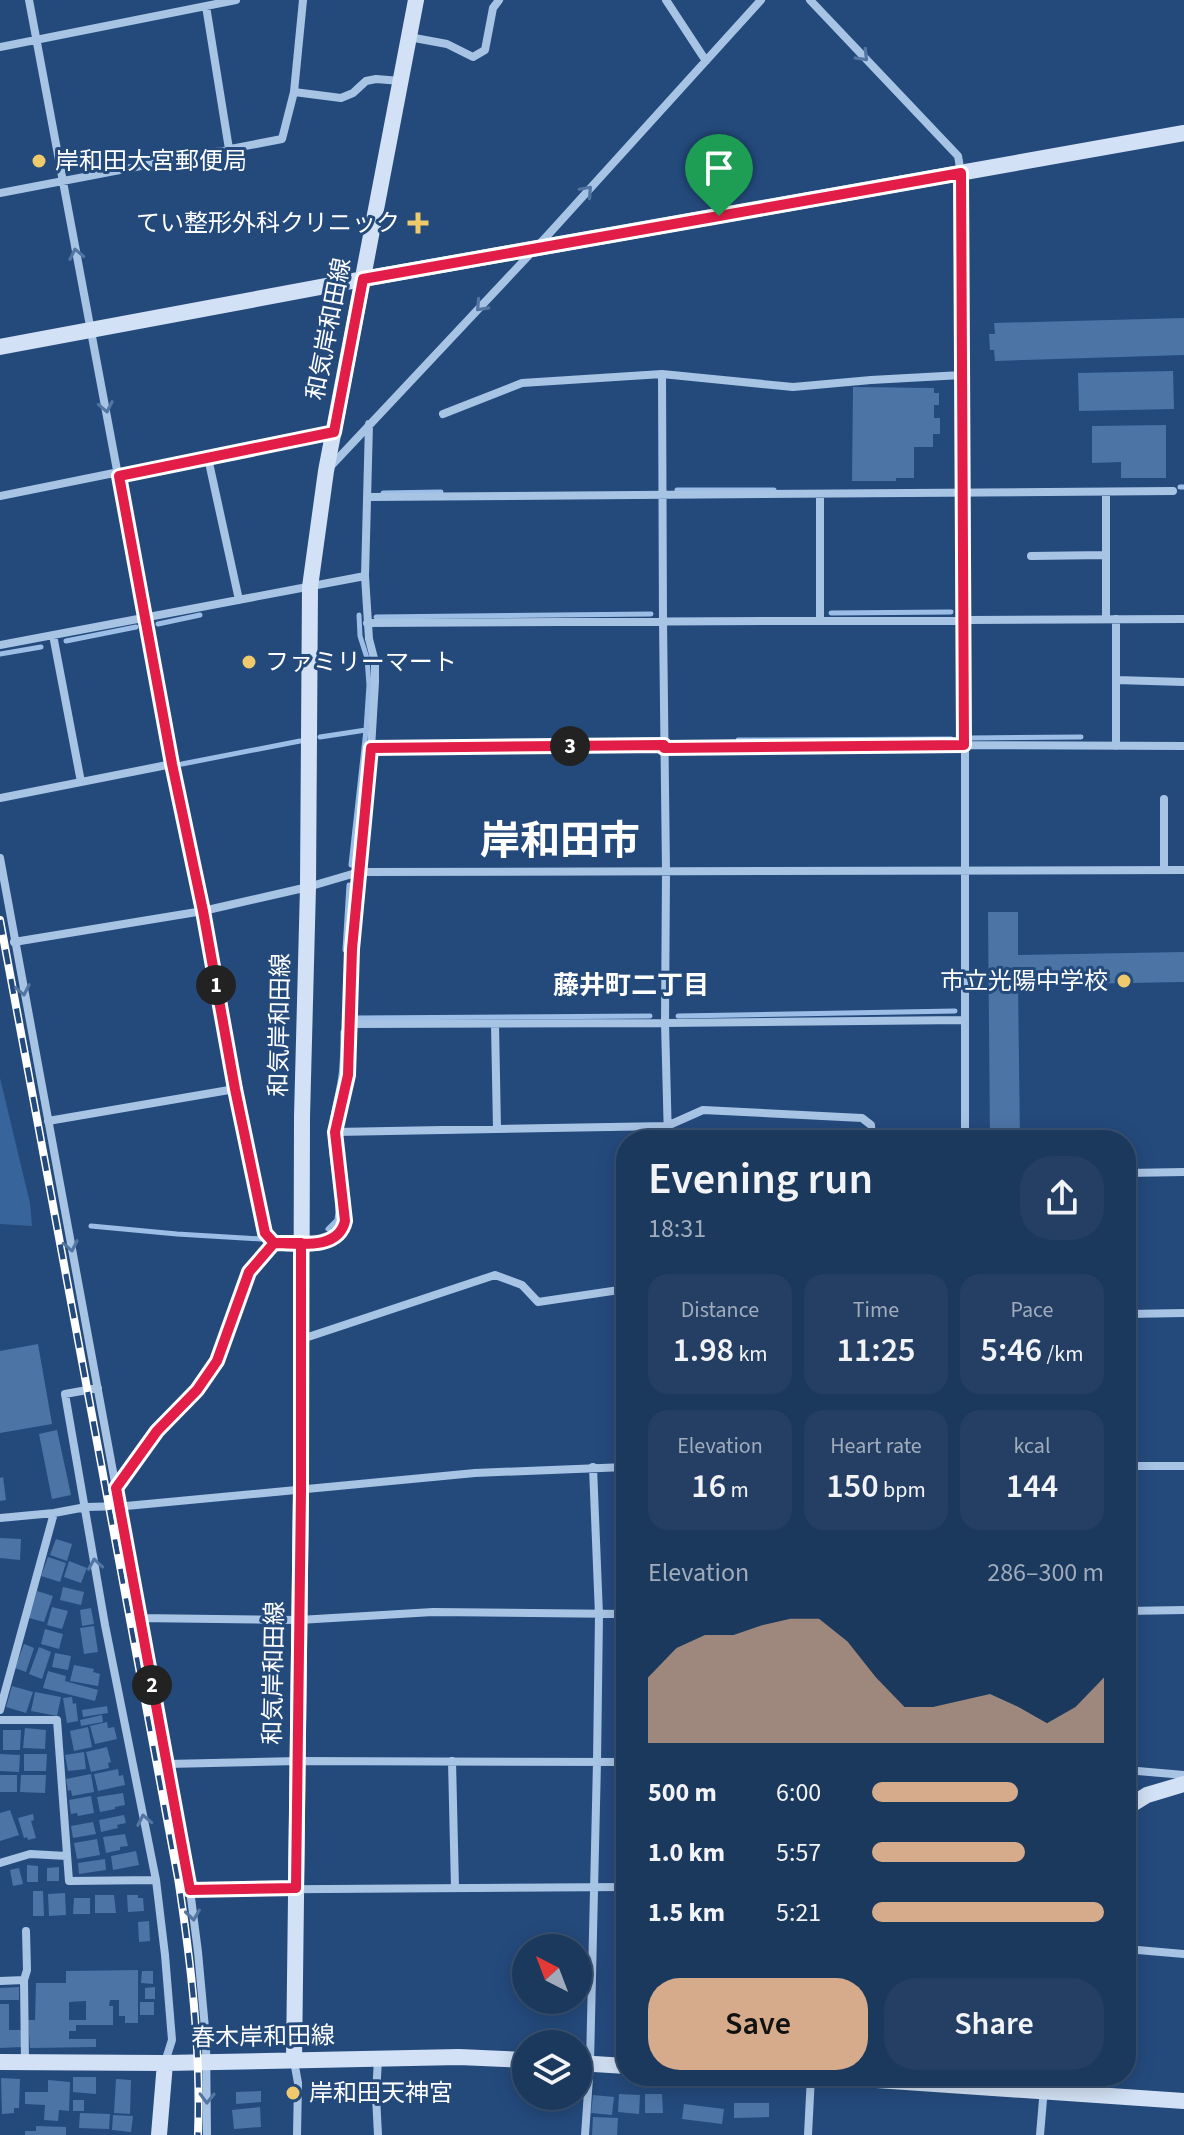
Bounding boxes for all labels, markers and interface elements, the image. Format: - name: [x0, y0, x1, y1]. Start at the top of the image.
- one-way arrow: [854, 47, 868, 62]
- pin: [685, 134, 753, 216]
- place label: 岸和田大宮郵便局: [55, 144, 247, 179]
- icon: arrive: [697, 146, 741, 190]
- marker: 岸和田大宮郵便局: [30, 152, 48, 170]
- one-way arrow: [578, 186, 592, 201]
- place label: てい整形外科クリニック: [136, 206, 400, 241]
- marker: てい整形外科クリニック: [407, 212, 429, 234]
- one-way arrow: [68, 248, 85, 261]
- street label: 和気岸和田線: [298, 255, 360, 403]
- one-way arrow: [476, 297, 490, 311]
- one-way arrow: [97, 400, 114, 414]
- place label: ファミリーマート: [265, 645, 457, 680]
- marker: ファミリーマート: [240, 653, 258, 671]
- pin: 3: [550, 726, 590, 766]
- text: 3: [564, 730, 576, 762]
- district label: 岸和田市: [480, 813, 640, 870]
- street label: 和気岸和田線: [261, 953, 299, 1097]
- place label: 市立光陽中学校: [940, 964, 1108, 999]
- pin: 1: [196, 965, 236, 1005]
- district label: 藤井町二丁目: [553, 967, 709, 1004]
- text: 1: [210, 969, 222, 1001]
- marker: 市立光陽中学校: [1115, 972, 1133, 990]
- one-way arrow: [14, 983, 31, 997]
- text: Evening run: [648, 1148, 873, 1211]
- button: share: [1020, 1156, 1104, 1240]
- text: 18:31: [648, 1210, 706, 1247]
- one-way arrow: [62, 1239, 79, 1252]
- text: Distance: [681, 1294, 759, 1326]
- text: Time: [853, 1294, 899, 1326]
- text: Pace: [1010, 1294, 1054, 1326]
- text: 1.98: [672, 1326, 734, 1375]
- text: 11:25: [836, 1326, 916, 1375]
- text: 5:46: [981, 1326, 1042, 1375]
- text: km: [734, 1338, 768, 1370]
- text: /km: [1042, 1338, 1083, 1370]
- text: Elevation: [677, 1430, 763, 1462]
- text: Heart rate: [830, 1430, 922, 1462]
- text: kcal: [1013, 1430, 1051, 1462]
- text: 16: [691, 1462, 726, 1511]
- text: 150: [826, 1462, 879, 1511]
- text: 144: [1006, 1462, 1058, 1511]
- text: m: [726, 1474, 749, 1506]
- text: bpm: [879, 1474, 926, 1506]
- text: Elevation: [648, 1554, 749, 1591]
- text: 286–300 m: [987, 1554, 1104, 1591]
- one-way arrow: [88, 1558, 105, 1571]
- street label: 和気岸和田線: [255, 1601, 293, 1745]
- pin: 2: [132, 1665, 172, 1705]
- text: 2: [146, 1669, 158, 1701]
- text: 500 m: [648, 1774, 717, 1811]
- text: 6:00: [776, 1774, 821, 1811]
- one-way arrow: [136, 1814, 153, 1827]
- text: 1.0 km: [648, 1834, 725, 1871]
- text: 5:57: [776, 1834, 821, 1871]
- text: 1.5 km: [648, 1894, 725, 1931]
- text: 5:21: [776, 1894, 821, 1931]
- one-way arrow: [184, 1908, 201, 1921]
- north arrow: [512, 1934, 592, 2014]
- map controls: [512, 1934, 592, 2110]
- button: Save: [648, 1978, 868, 2070]
- button: Share: [884, 1978, 1104, 2070]
- street label: 春木岸和田線: [191, 2018, 335, 2056]
- button: layers: [512, 2030, 592, 2110]
- place label: 岸和田天神宮: [309, 2076, 453, 2111]
- marker: 岸和田天神宮: [284, 2084, 302, 2102]
- one-way arrow: [198, 2092, 216, 2105]

